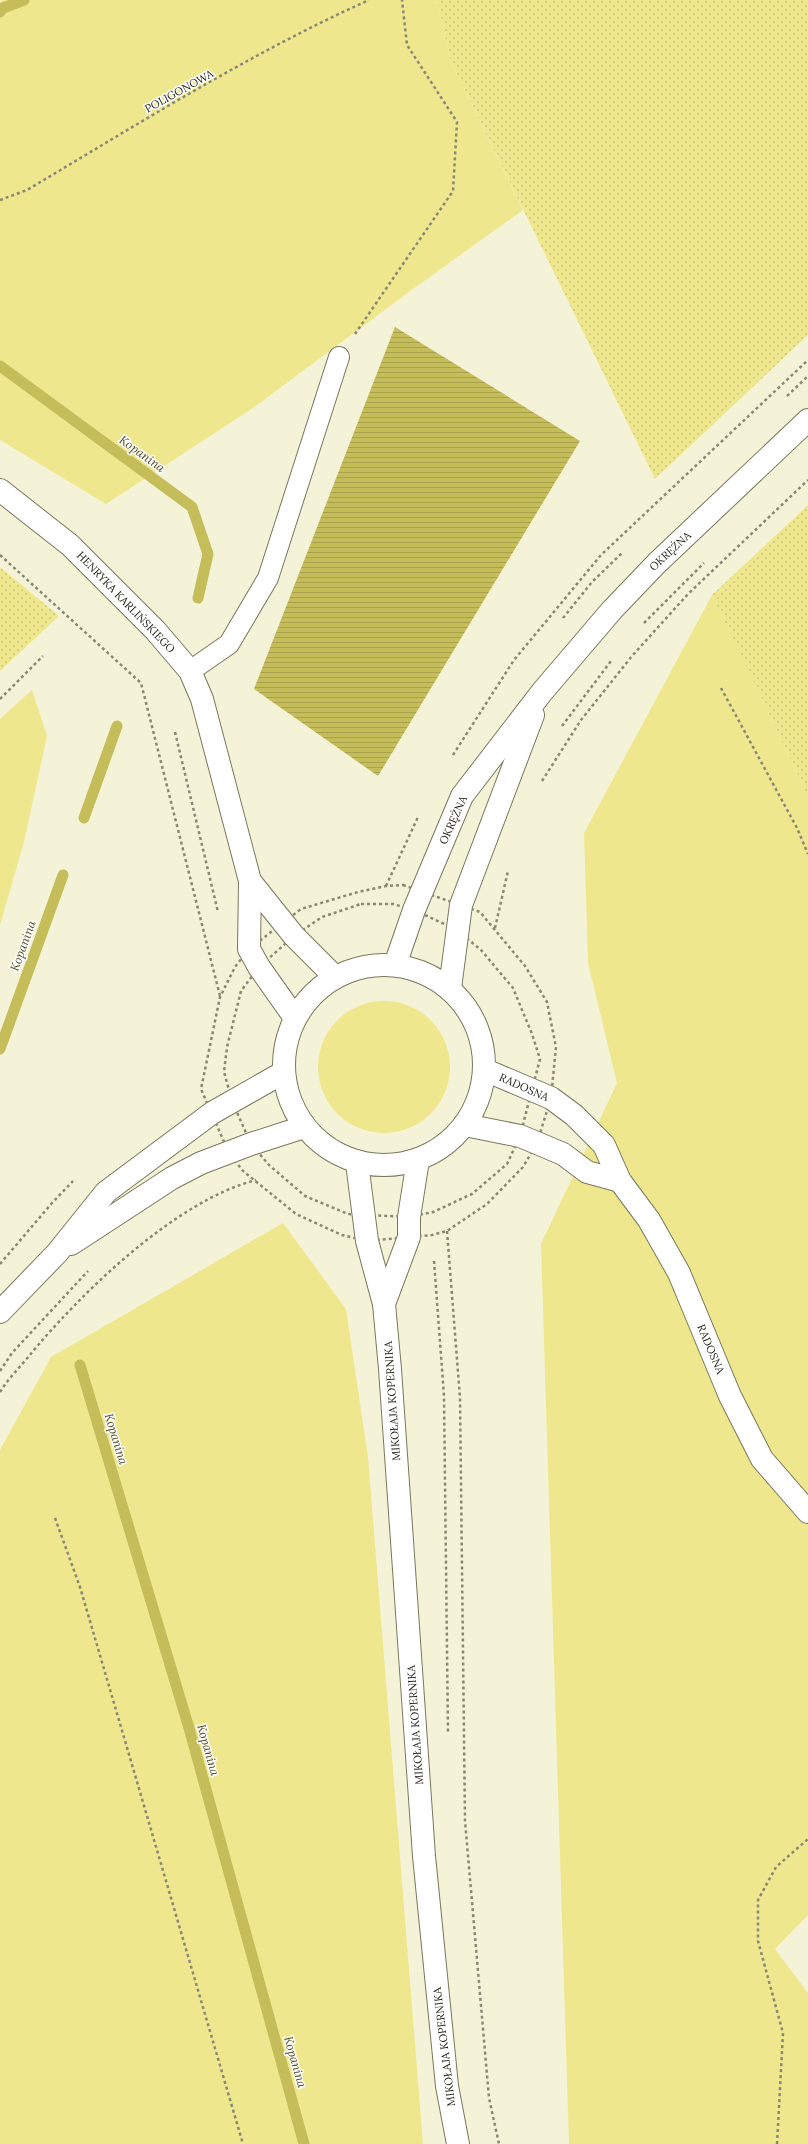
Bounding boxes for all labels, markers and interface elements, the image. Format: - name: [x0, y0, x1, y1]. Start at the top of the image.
- street label: POLIGONOWA: [142, 66, 217, 116]
- water label: Kopanina: [117, 432, 168, 475]
- street label: OKRĘŻNA: [646, 527, 695, 574]
- street label: HENRYKA KARLIŃSKIEGO: [74, 548, 178, 656]
- street label: OKRĘŻNA: [435, 792, 470, 847]
- water label: Kopanina: [6, 918, 39, 973]
- street label: RADOSNA: [497, 1070, 552, 1105]
- street label: RADOSNA: [694, 1322, 728, 1377]
- street label: MIKOŁAJA KOPERNIKA: [381, 1340, 403, 1461]
- water label: Kopanina: [102, 1412, 131, 1467]
- street label: MIKOŁAJA KOPERNIKA: [404, 1664, 426, 1785]
- water label: Kopanina: [194, 1723, 223, 1778]
- street label: MIKOŁAJA KOPERNIKA: [430, 1986, 458, 2107]
- water label: Kopanina: [281, 2035, 310, 2090]

